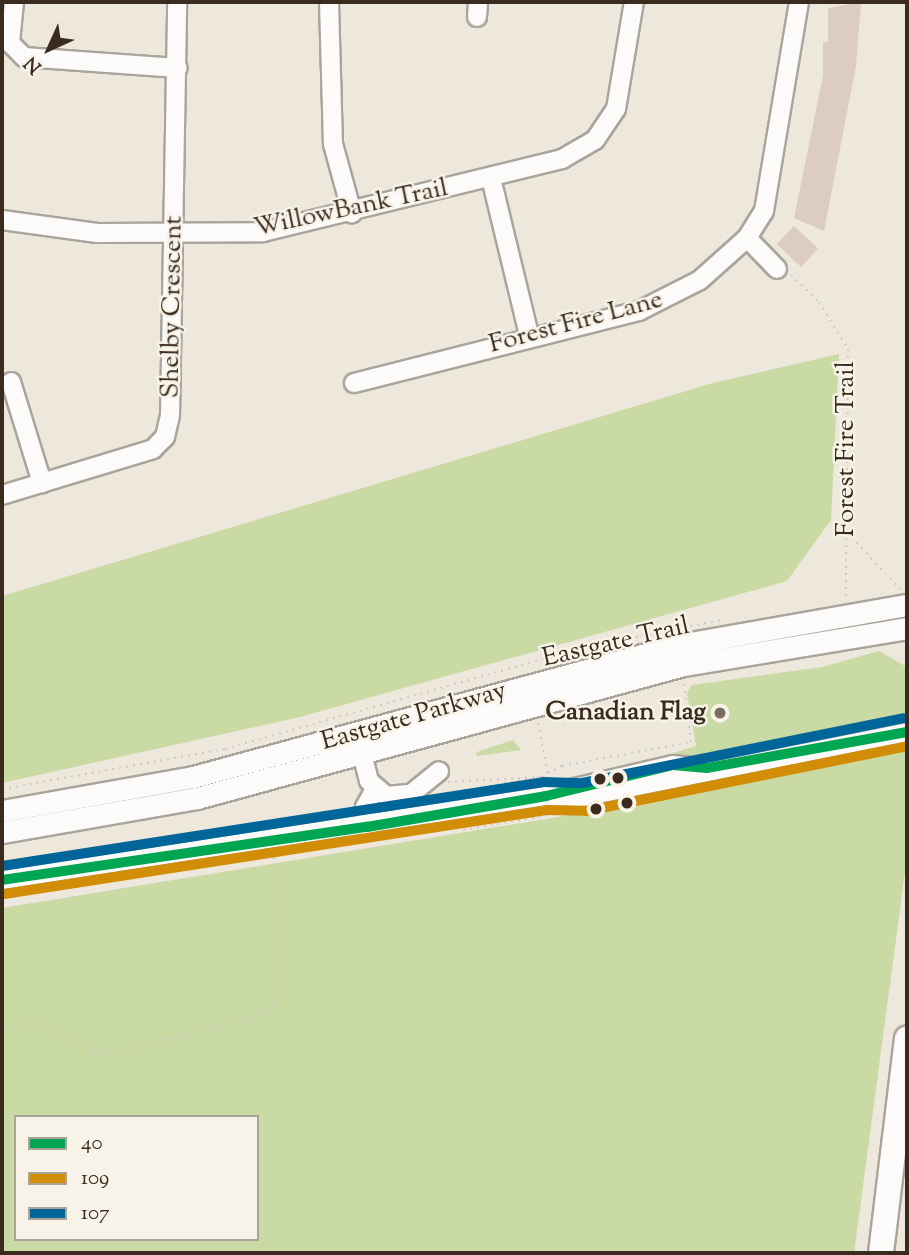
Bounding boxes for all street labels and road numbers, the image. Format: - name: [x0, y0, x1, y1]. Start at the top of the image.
- street label: WillowBank Trail: [251, 173, 451, 245]
- street label: Shelby Crescent: [156, 216, 190, 398]
- street label: Forest Fire Lane: [486, 285, 666, 361]
- street label: Forest Fire Trail: [831, 361, 863, 537]
- street label: Eastgate Trail: [539, 611, 693, 675]
- street label: Eastgate Parkway: [318, 676, 510, 758]

